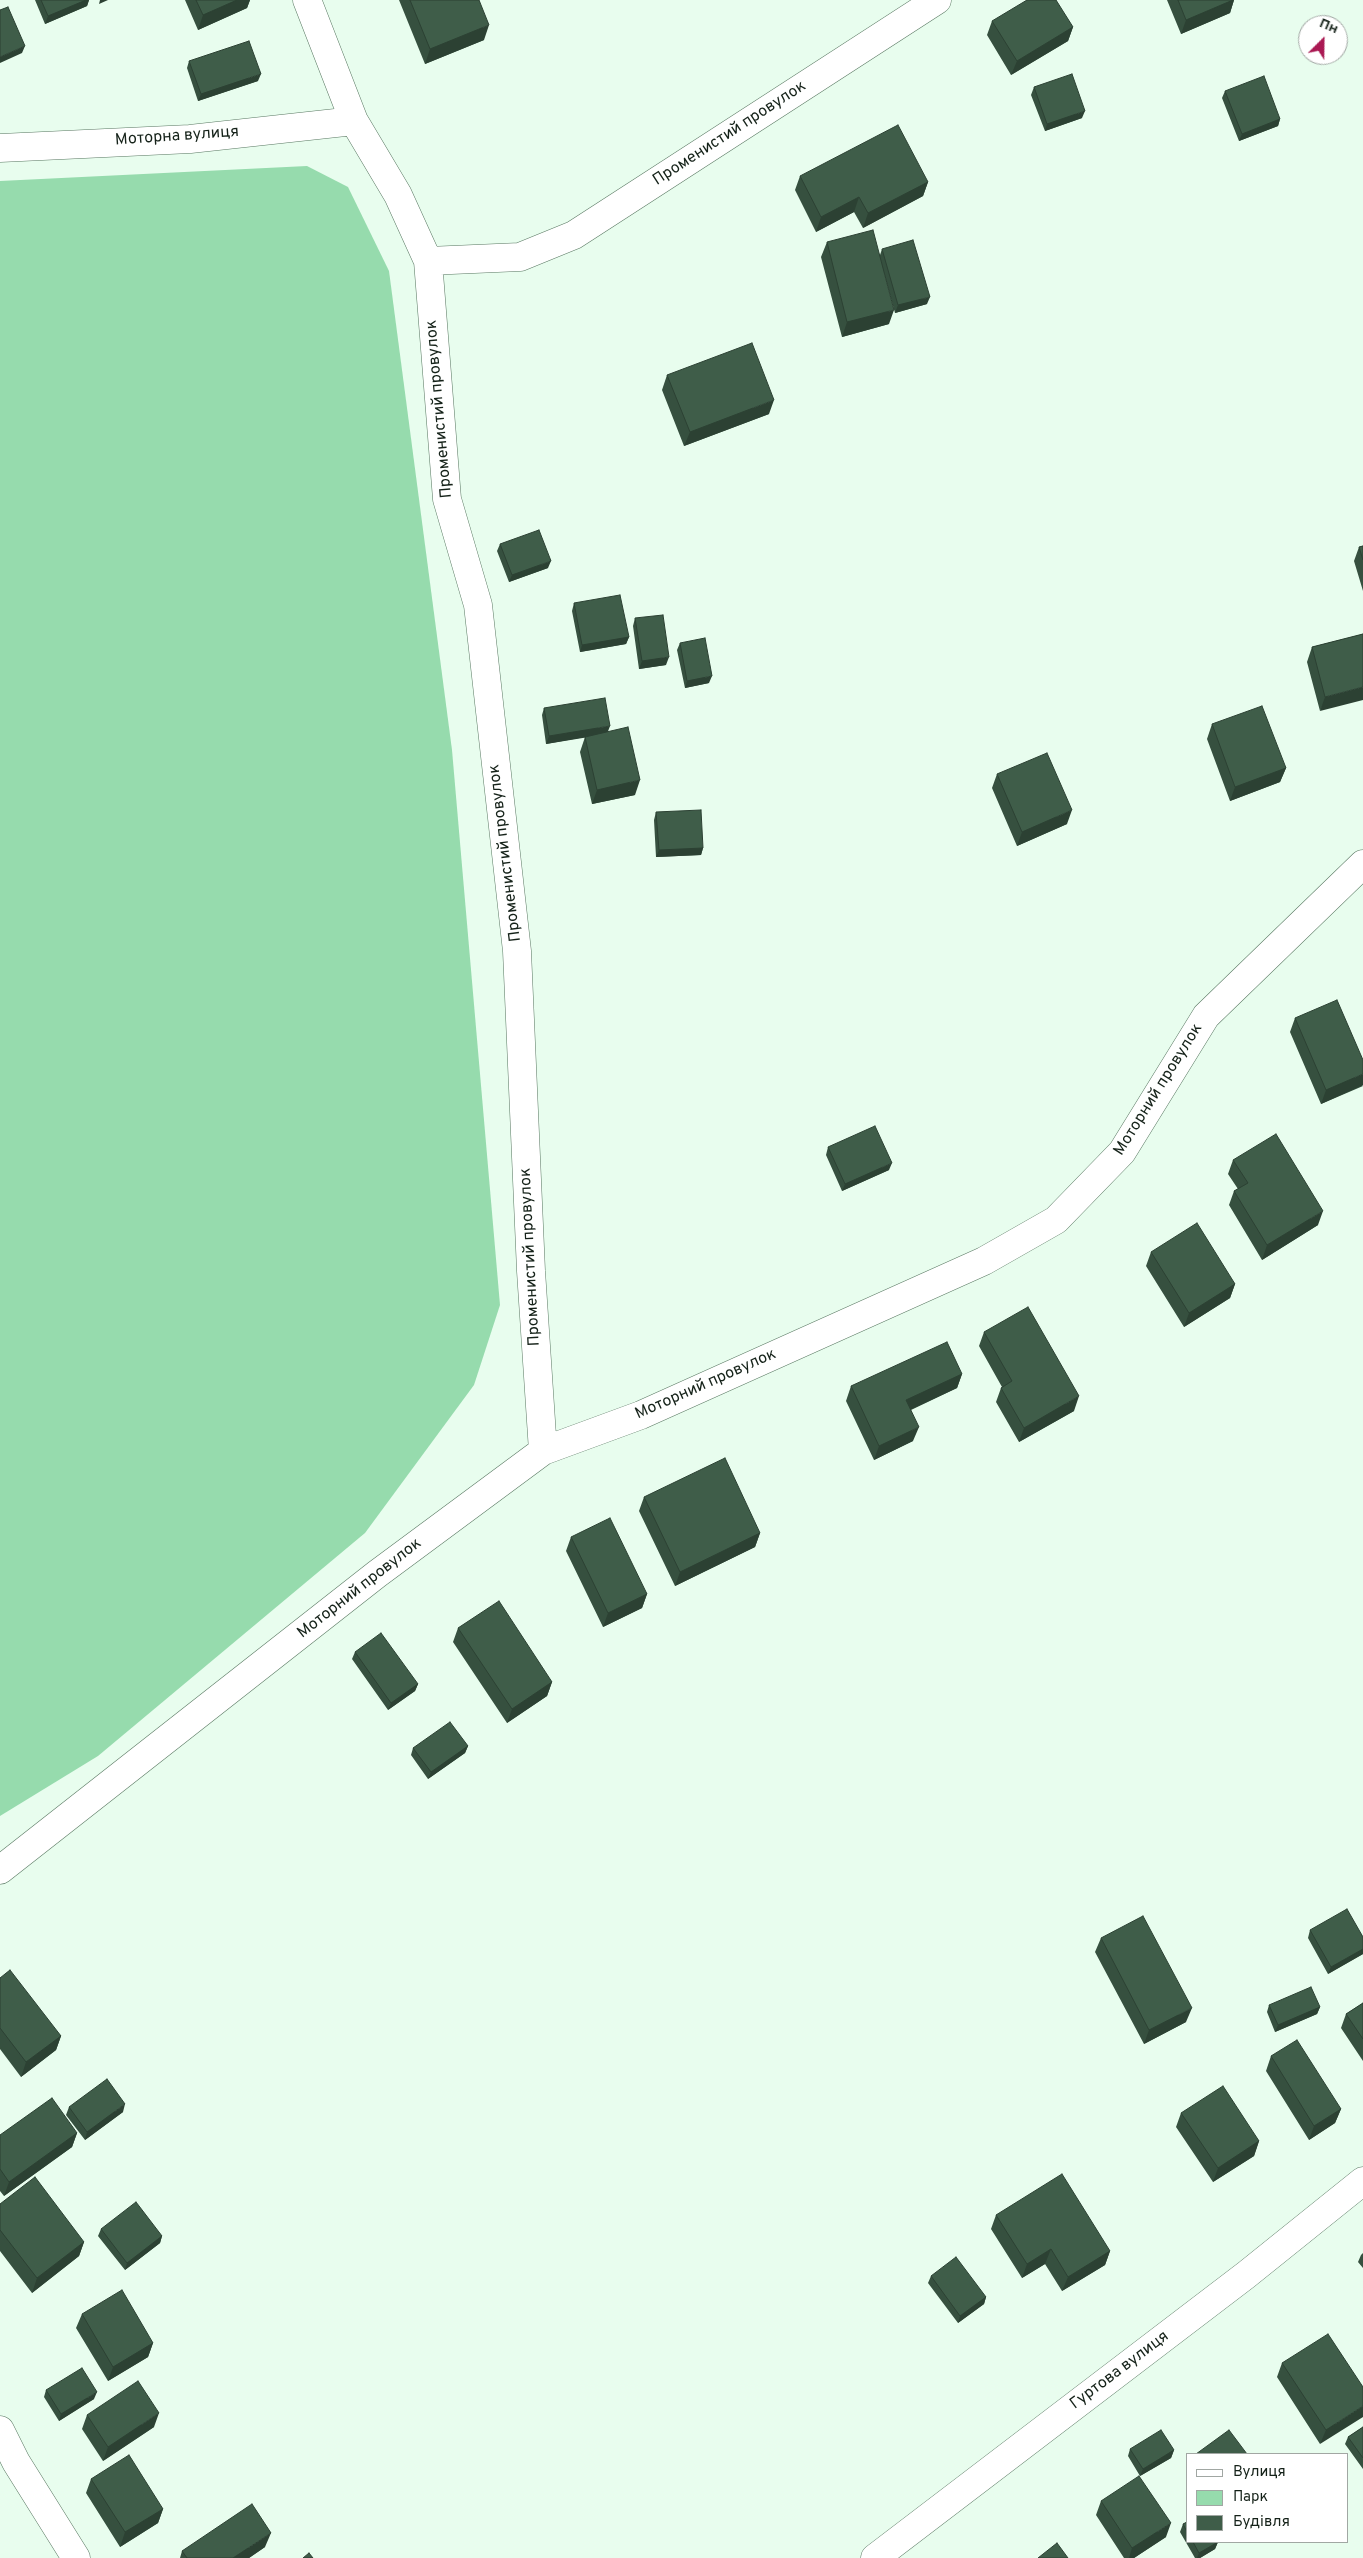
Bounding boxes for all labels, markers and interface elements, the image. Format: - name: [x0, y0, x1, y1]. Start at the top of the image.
- north arrow: [1298, 15, 1348, 65]
- text: Пн: [1317, 15, 1341, 38]
- street label: Променистий провулок: [650, 77, 810, 191]
- street label: Моторна вулиця: [114, 123, 240, 151]
- street label: Променистий провулок: [423, 319, 457, 499]
- street label: Променистий провулок: [486, 763, 526, 943]
- street label: Моторний провулок: [1111, 1020, 1207, 1160]
- street label: Променистий провулок: [517, 1167, 545, 1347]
- street label: Моторний провулок: [633, 1345, 779, 1425]
- street label: Моторний провулок: [294, 1535, 426, 1643]
- street label: Гуртова вулиця: [1067, 2328, 1173, 2414]
- legend: [1186, 2453, 1348, 2543]
- text: Вулиця: [1233, 2463, 1286, 2482]
- text: Парк: [1233, 2488, 1268, 2507]
- text: Будівля: [1233, 2513, 1290, 2532]

